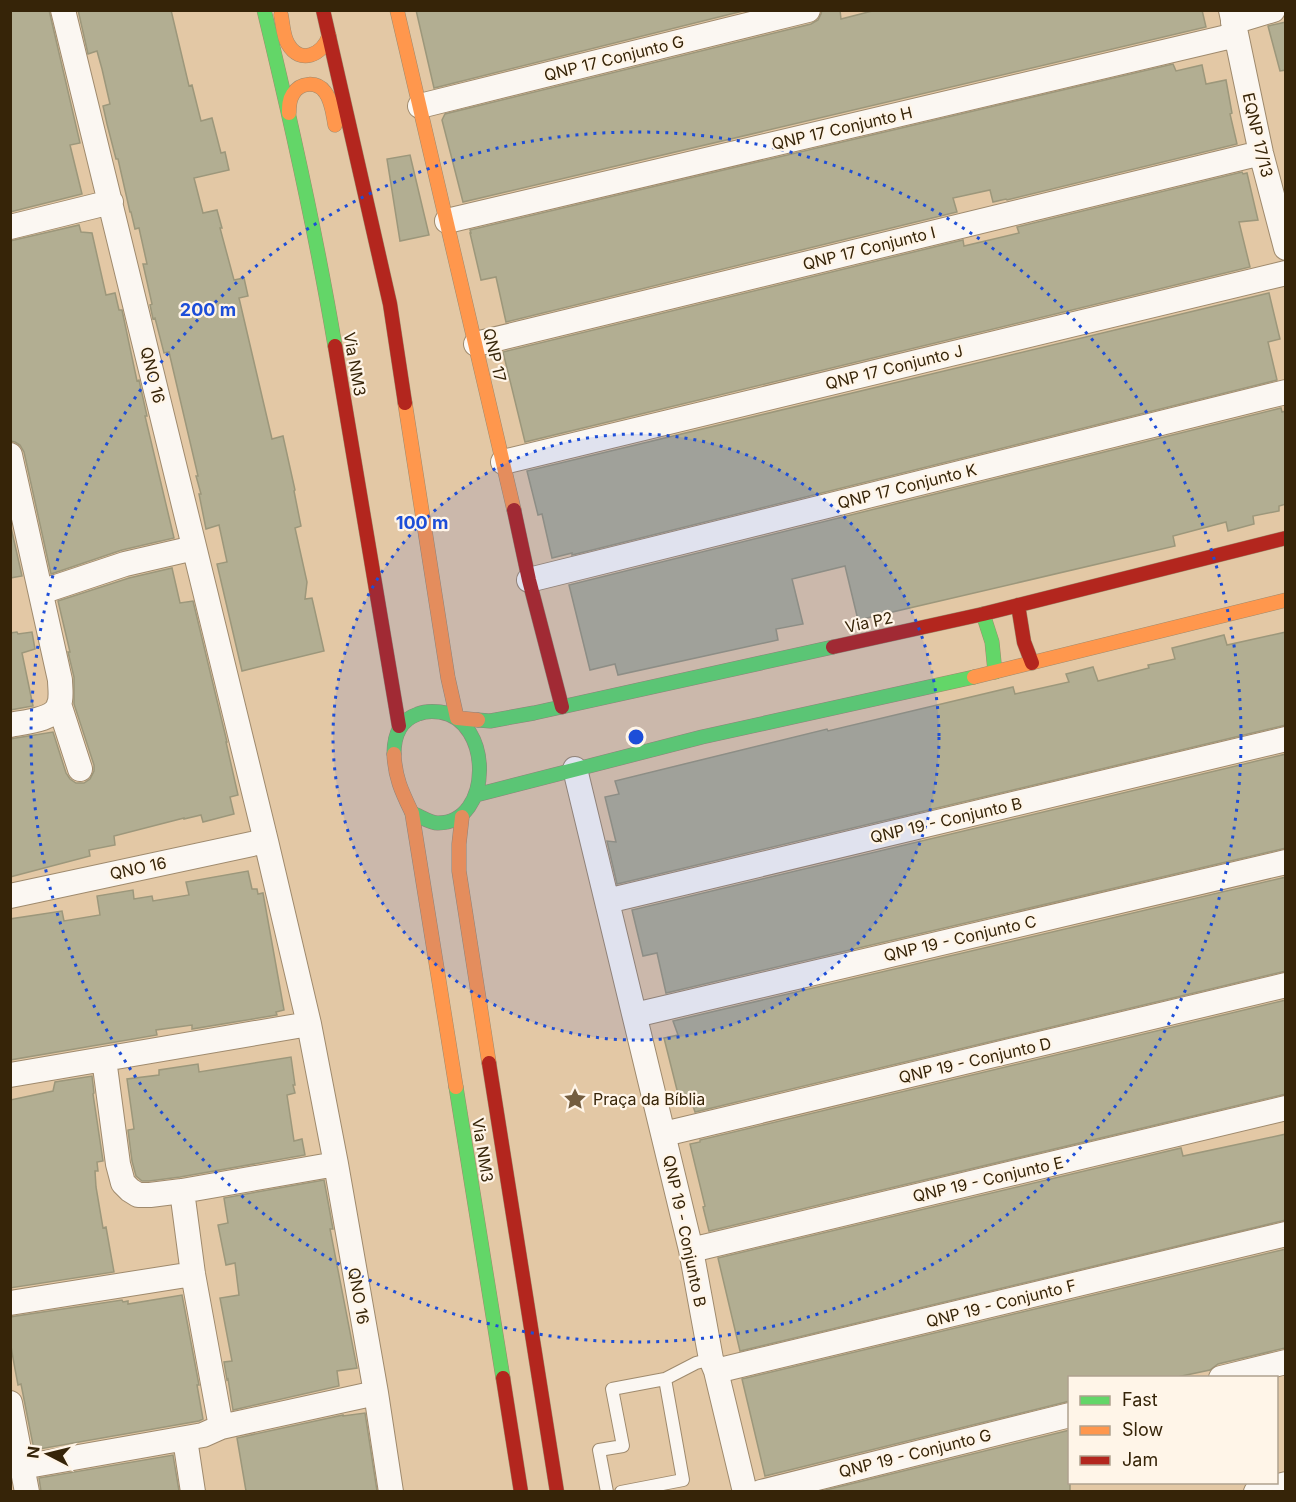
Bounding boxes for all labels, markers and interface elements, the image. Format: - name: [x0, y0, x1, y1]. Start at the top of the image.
- street label: QNP 17 Conjunto G: [542, 31, 686, 85]
- street label: EQNP 17/13: [1239, 91, 1277, 179]
- street label: QNP 17 Conjunto H: [770, 102, 914, 154]
- street label: QNP 17 Conjunto I: [801, 222, 937, 274]
- text: 200 m: [180, 299, 236, 320]
- street label: QNP 17: [479, 326, 511, 384]
- street label: Via NM3: [340, 330, 370, 398]
- street label: QNP 17 Conjunto J: [823, 340, 965, 394]
- street label: QNO 16: [136, 345, 170, 405]
- street label: QNP 17 Conjunto K: [835, 459, 979, 513]
- text: 100 m: [396, 512, 448, 533]
- street label: Via P2: [843, 607, 895, 637]
- centre of rings: [626, 727, 646, 747]
- street label: QNP 19 - Conjunto B: [868, 793, 1024, 847]
- street label: QNO 16: [108, 852, 168, 884]
- street label: QNP 19 - Conjunto C: [882, 911, 1038, 965]
- street label: QNP 19 - Conjunto D: [897, 1033, 1053, 1087]
- place icon: Praça da Bíblia: [562, 1086, 588, 1112]
- place label: Praça da Bíblia: [593, 1089, 705, 1109]
- street label: Via NM3: [468, 1116, 498, 1184]
- street label: QNP 19 - Conjunto E: [911, 1152, 1065, 1206]
- street label: QNP 19 - Conjunto B: [659, 1153, 711, 1309]
- street label: QNO 16: [344, 1266, 374, 1326]
- street label: QNP 19 - Conjunto F: [924, 1275, 1078, 1331]
- legend: [1068, 1376, 1278, 1484]
- text: Fast: [1122, 1389, 1158, 1410]
- text: Slow: [1122, 1419, 1163, 1440]
- north arrow: [18, 1424, 78, 1484]
- street label: QNP 19 - Conjunto G: [837, 1424, 993, 1482]
- text: N: [22, 1445, 44, 1459]
- text: Jam: [1122, 1449, 1158, 1470]

